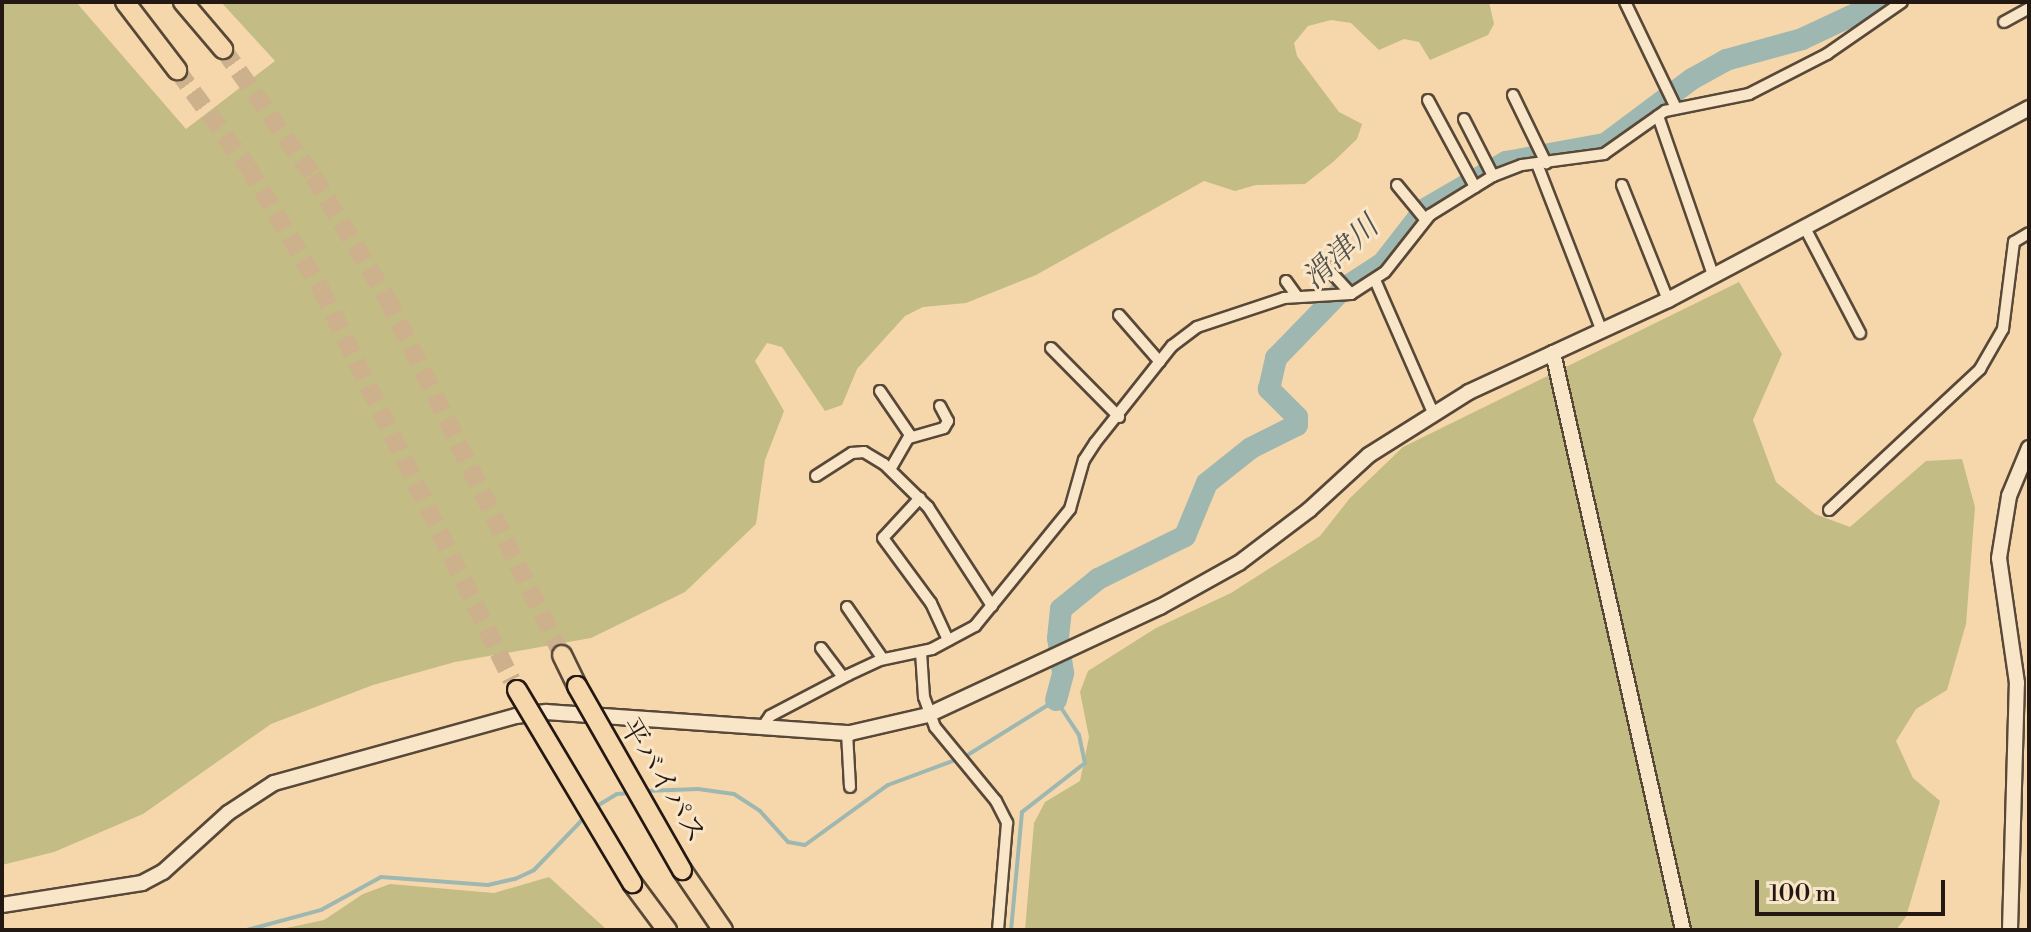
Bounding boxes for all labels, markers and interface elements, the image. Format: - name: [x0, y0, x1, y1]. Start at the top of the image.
- water label: 滑津川: [1296, 209, 1386, 297]
- street label: 平バイパス: [612, 712, 712, 850]
- scale bar: [1759, 864, 1949, 914]
- text: 100 m: [1769, 879, 1836, 909]

